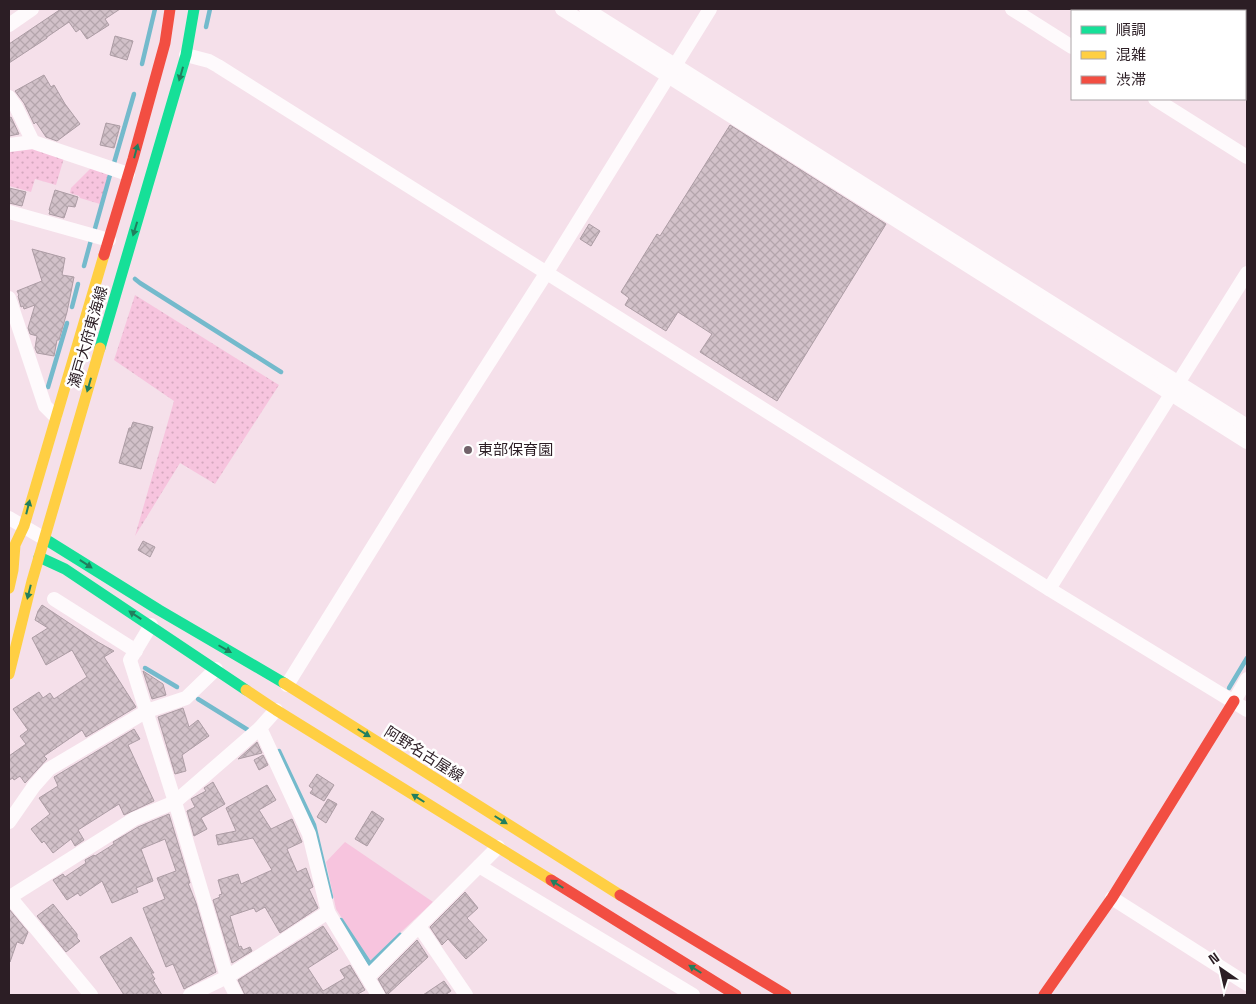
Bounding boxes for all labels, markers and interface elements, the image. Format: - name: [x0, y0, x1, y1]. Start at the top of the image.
- legend: [1071, 10, 1246, 100]
- text: 順調: [1116, 20, 1146, 39]
- text: 混雑: [1116, 45, 1146, 64]
- one-way arrow: [176, 66, 184, 81]
- text: 渋滞: [1116, 70, 1146, 89]
- one-way arrow: [132, 143, 140, 158]
- one-way arrow: [130, 222, 138, 237]
- street label: 瀬戸大府東海線: [64, 284, 111, 390]
- one-way arrow: [85, 378, 93, 393]
- place label: 東部保育園: [478, 440, 553, 459]
- marker: 東部保育園: [462, 444, 474, 456]
- one-way arrow: [25, 500, 33, 515]
- one-way arrow: [80, 559, 93, 569]
- one-way arrow: [25, 584, 33, 599]
- one-way arrow: [128, 610, 142, 619]
- one-way arrow: [218, 644, 231, 653]
- street label: 阿野名古屋線: [381, 722, 467, 785]
- one-way arrow: [357, 729, 370, 738]
- one-way arrow: [412, 793, 425, 803]
- one-way arrow: [494, 816, 507, 825]
- one-way arrow: [550, 879, 563, 888]
- north arrow: [1196, 944, 1246, 994]
- text: N: [1205, 948, 1223, 968]
- one-way arrow: [688, 965, 701, 974]

